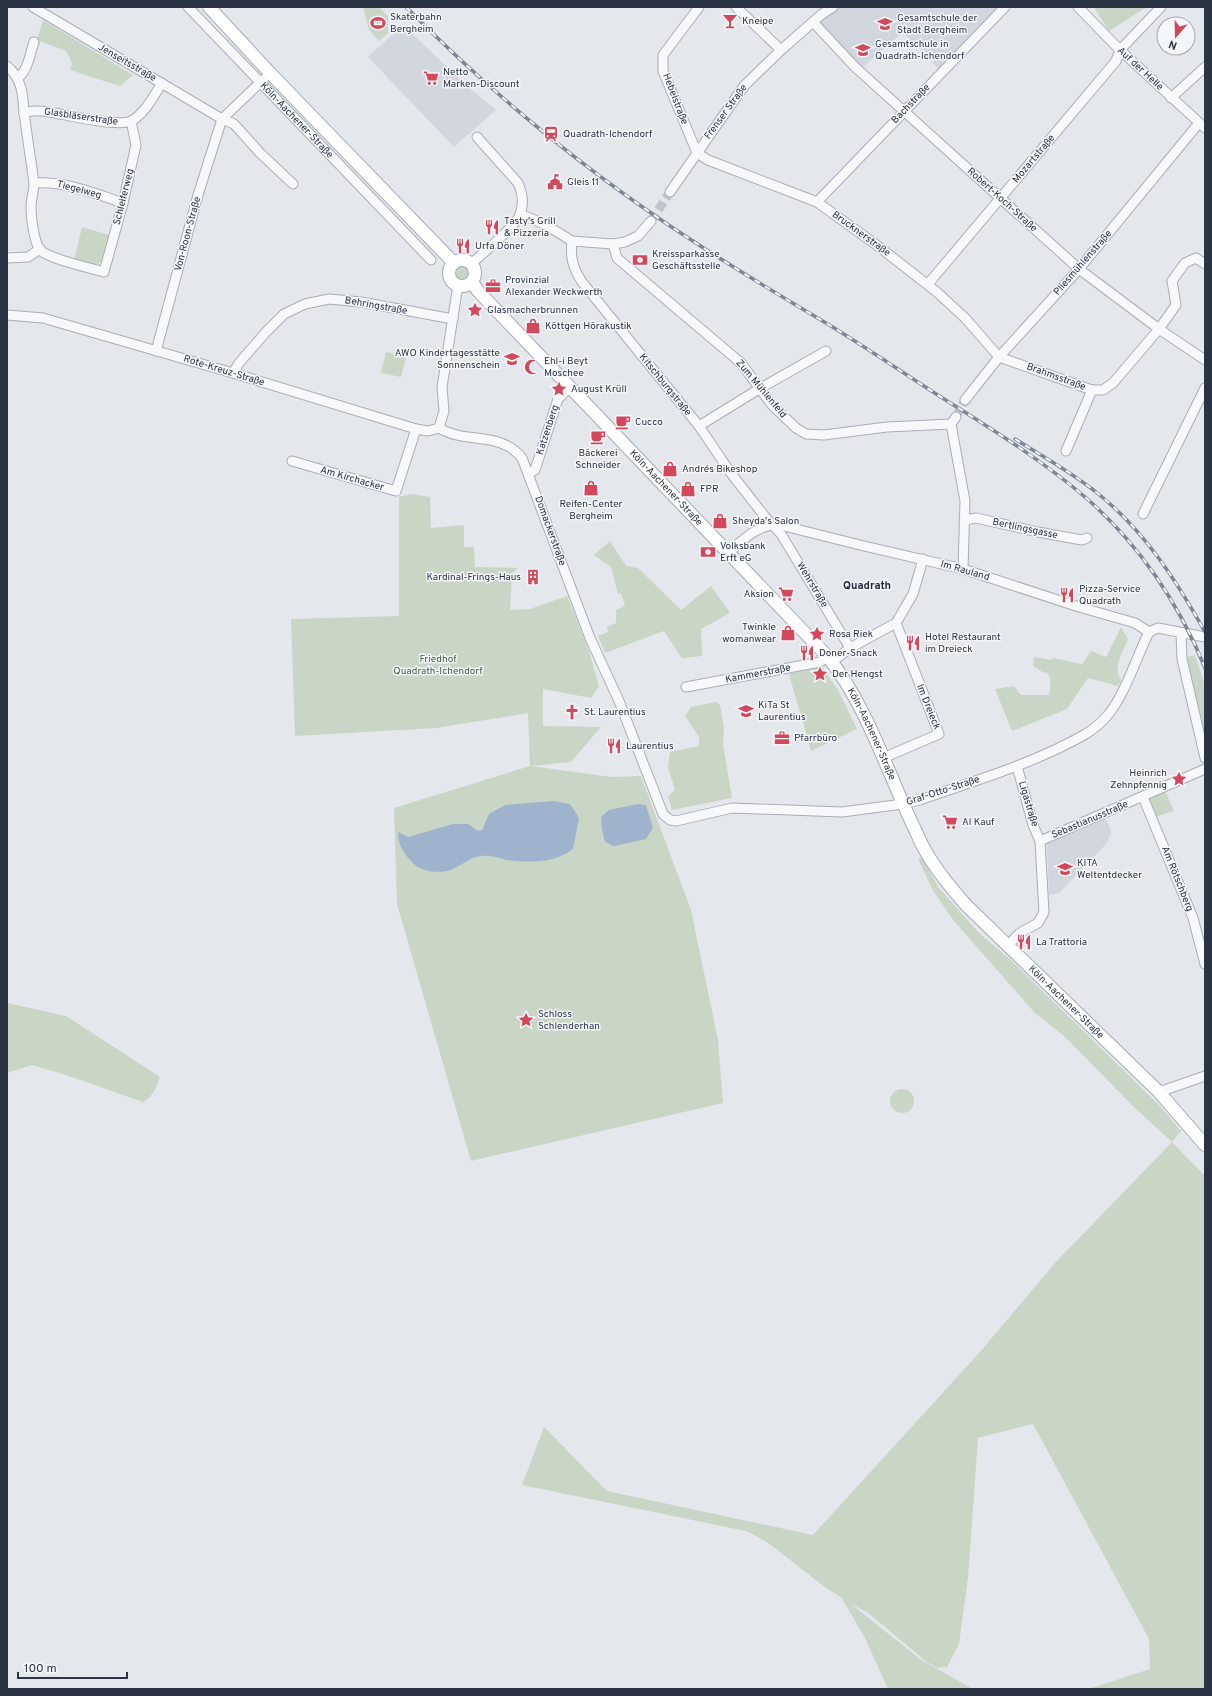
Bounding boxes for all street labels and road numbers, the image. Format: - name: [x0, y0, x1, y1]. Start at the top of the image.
- street label: Jenseitsstraße: [95, 41, 159, 85]
- street label: Auf der Helle: [1114, 44, 1166, 94]
- street label: Hebelstraße: [659, 71, 691, 127]
- street label: Köln-Aachener-Straße: [257, 79, 336, 161]
- street label: Bachstraße: [889, 81, 933, 127]
- street label: Frenser Straße: [702, 82, 750, 142]
- street label: Glasbläserstraße: [43, 105, 119, 129]
- street label: Mozartstraße: [1010, 132, 1058, 186]
- street label: Robert-Koch-Straße: [964, 165, 1040, 235]
- street label: Schleiferweg: [111, 167, 137, 227]
- street label: Tiegelweg: [55, 178, 103, 202]
- street label: Von-Roon-Straße: [172, 195, 204, 273]
- street label: Brucknerstraße: [829, 208, 893, 260]
- street label: Pliesmühlenstraße: [1051, 228, 1115, 298]
- street label: Behringstraße: [344, 294, 408, 318]
- street label: Kitschburgstraße: [636, 351, 694, 419]
- street label: Rote-Kreuz-Straße: [182, 352, 266, 390]
- street label: Zum Mühlenfeld: [733, 357, 789, 421]
- street label: Brahmsstraße: [1025, 360, 1087, 394]
- street label: Katzenberg: [534, 403, 562, 457]
- street label: Köln-Aachener-Straße: [627, 447, 706, 529]
- street label: Am Kirchacker: [319, 464, 386, 494]
- street label: Domackerstraße: [531, 494, 569, 568]
- street label: Bertlingsgasse: [991, 516, 1059, 542]
- street label: Im Rauland: [939, 558, 991, 584]
- street label: Wehrstraße: [793, 560, 831, 610]
- street label: Kammerstraße: [724, 661, 792, 687]
- street label: Im Dreieck: [913, 682, 943, 732]
- street label: Köln-Aachener-Straße: [844, 686, 899, 782]
- street label: Graf-Otto-Straße: [905, 773, 981, 809]
- street label: Ligastraße: [1015, 780, 1041, 828]
- street label: Sebastianusstraße: [1050, 798, 1130, 842]
- street label: Am Rötschberg: [1158, 844, 1196, 914]
- street label: Köln-Aachener-Straße: [1026, 962, 1107, 1042]

